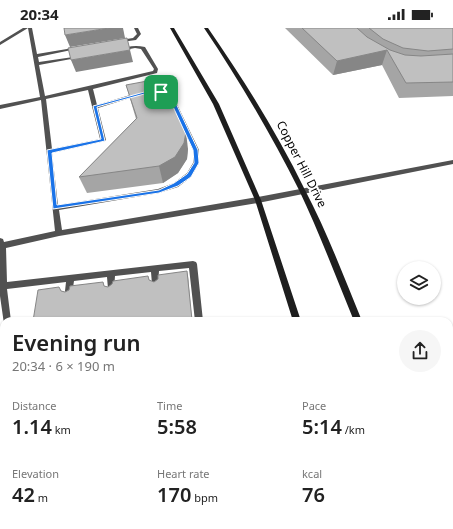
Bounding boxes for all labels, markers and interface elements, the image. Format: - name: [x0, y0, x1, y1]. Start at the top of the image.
- text: 20:34: [20, 4, 59, 24]
- pin: [144, 75, 178, 109]
- icon: arrive: [150, 81, 172, 103]
- street label: Copper Hill Drive: [273, 118, 331, 211]
- map controls: [397, 261, 441, 305]
- button: layers: [397, 261, 441, 305]
- text: Evening run: [12, 327, 141, 357]
- button: share: [399, 330, 441, 372]
- text: 20:34 · 6 × 190 m: [12, 357, 115, 375]
- text: Distance: [12, 398, 57, 413]
- text: Time: [157, 398, 182, 413]
- text: Pace: [302, 398, 326, 413]
- text: 1.14: [12, 413, 52, 440]
- text: 5:58: [157, 413, 197, 440]
- text: 5:14: [302, 413, 342, 440]
- text: km: [52, 422, 71, 437]
- text: /km: [342, 422, 365, 437]
- text: Elevation: [12, 466, 59, 481]
- text: Heart rate: [157, 466, 210, 481]
- text: kcal: [302, 466, 322, 481]
- text: 42: [12, 481, 35, 508]
- text: 170: [157, 481, 191, 508]
- text: 76: [302, 481, 325, 508]
- text: m: [35, 490, 48, 505]
- text: bpm: [191, 490, 218, 505]

